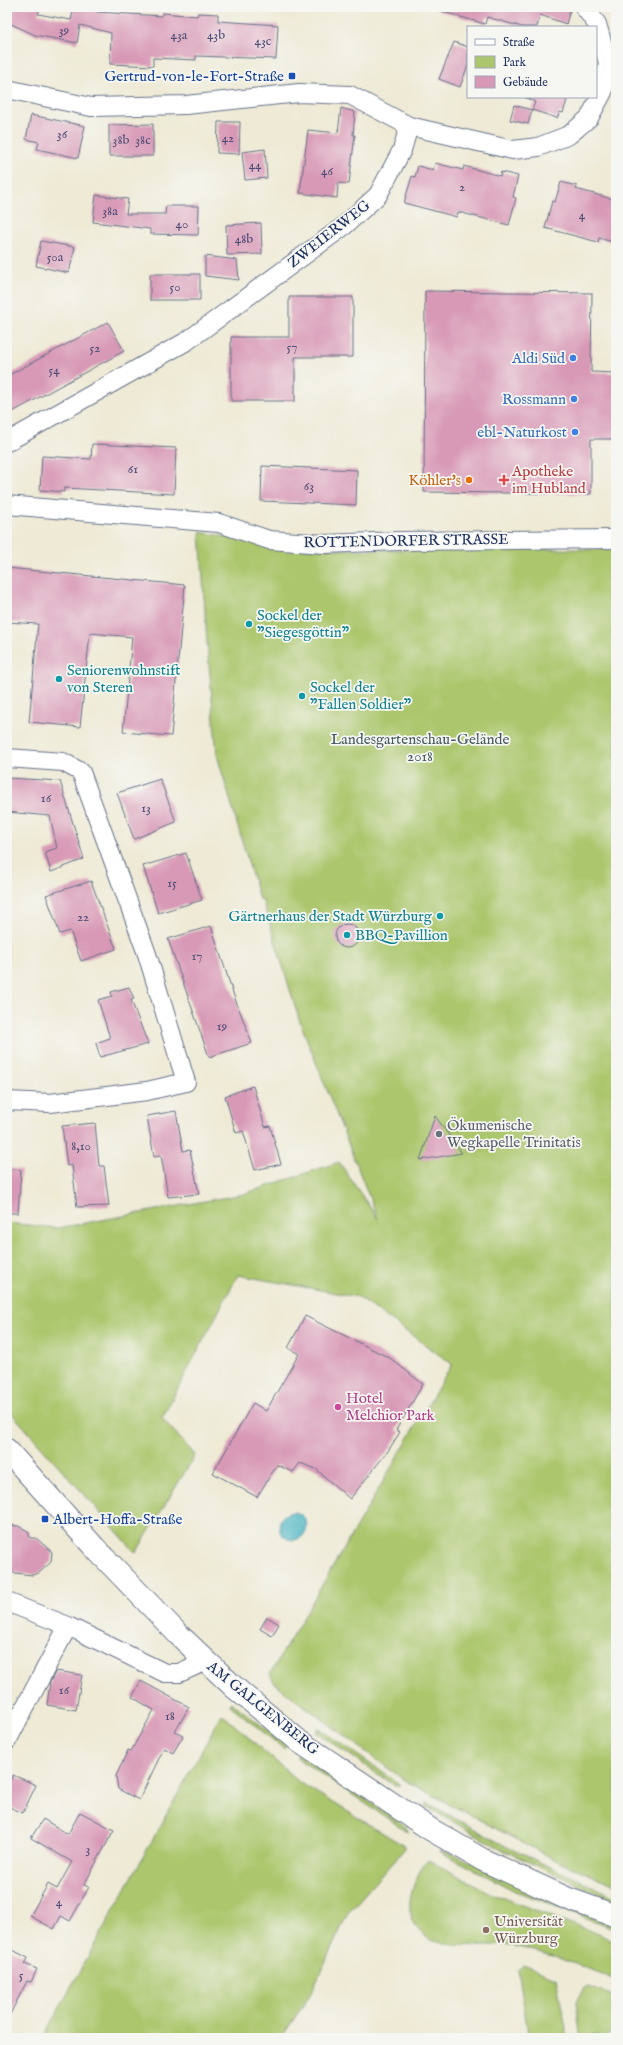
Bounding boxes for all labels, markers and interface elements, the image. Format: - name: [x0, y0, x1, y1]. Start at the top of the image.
- house number: 39: [59, 22, 70, 39]
- legend: [467, 26, 597, 98]
- house number: 43a: [171, 27, 188, 44]
- house number: 43b: [207, 27, 225, 44]
- house number: 43c: [255, 33, 272, 50]
- text: Straße: [503, 35, 535, 50]
- text: Park: [503, 55, 526, 70]
- place label: Gertrud-von-le-Fort-Straße: [104, 67, 284, 86]
- marker: Gertrud-von-le-Fort-Straße: [287, 71, 297, 81]
- text: Gebäude: [503, 75, 548, 90]
- house number: 36: [57, 126, 68, 143]
- house number: 42: [222, 130, 234, 147]
- house number: 38b: [113, 132, 130, 149]
- house number: 38c: [135, 132, 151, 149]
- house number: 44: [249, 157, 262, 174]
- house number: 46: [321, 163, 333, 180]
- house number: 2: [459, 179, 465, 196]
- street label: ZWEIERWEG: [284, 196, 374, 272]
- house number: 38a: [102, 203, 118, 220]
- house number: 4: [579, 207, 586, 224]
- house number: 40: [176, 216, 188, 233]
- house number: 48b: [235, 231, 253, 248]
- house number: 50a: [47, 249, 64, 266]
- house number: 50: [169, 279, 181, 296]
- house number: 57: [287, 339, 297, 356]
- house number: 52: [90, 340, 100, 357]
- place label: Aldi Süd: [511, 349, 566, 368]
- marker: Aldi Süd: [568, 353, 578, 363]
- house number: 54: [48, 362, 60, 379]
- place label: Rossmann: [502, 390, 566, 409]
- marker: Rossmann: [569, 394, 579, 404]
- place label: ebl-Naturkost: [477, 423, 567, 442]
- marker: ebl-Naturkost: [570, 427, 580, 437]
- house number: 61: [128, 461, 138, 478]
- place label: Apotheke im Hubland: [511, 462, 587, 498]
- place label: Köhler's: [408, 471, 461, 490]
- marker: Köhler's: [464, 475, 474, 485]
- marker: Apotheke im Hubland: [499, 475, 509, 485]
- house number: 63: [304, 478, 314, 495]
- street label: ROTTENDORFER STRASSE: [303, 530, 509, 552]
- place label: Sockel der "Siegesgöttin": [257, 606, 350, 642]
- marker: Sockel der "Siegesgöttin": [244, 619, 254, 629]
- place label: Seniorenwohnstift von Steren: [67, 661, 181, 697]
- marker: Seniorenwohnstift von Steren: [54, 674, 64, 684]
- place label: Sockel der "Fallen Soldier": [310, 678, 412, 714]
- marker: Sockel der "Fallen Soldier": [297, 691, 307, 701]
- park label: Landesgartenschau-Gelände 2018: [331, 730, 509, 766]
- house number: 16: [41, 790, 52, 807]
- house number: 13: [141, 800, 151, 817]
- house number: 15: [167, 875, 177, 892]
- place label: Gärtnerhaus der Stadt Würzburg: [229, 907, 433, 926]
- house number: 22: [77, 909, 89, 926]
- marker: Gärtnerhaus der Stadt Würzburg: [435, 911, 445, 921]
- place label: BBQ-Pavillion: [355, 926, 448, 945]
- marker: BBQ-Pavillion: [342, 930, 352, 940]
- house number: 17: [192, 948, 202, 965]
- house number: 19: [217, 1018, 228, 1035]
- place label: Ökumenische Wegkapelle Trinitatis: [447, 1116, 581, 1152]
- marker: Ökumenische Wegkapelle Trinitatis: [434, 1129, 444, 1139]
- house number: 8,10: [71, 1138, 91, 1155]
- place label: Hotel Melchior Park: [346, 1389, 436, 1425]
- marker: Hotel Melchior Park: [333, 1402, 343, 1412]
- place label: Albert-Hoffa-Straße: [52, 1510, 182, 1529]
- marker: Albert-Hoffa-Straße: [40, 1514, 50, 1524]
- street label: AM GALGENBERG: [202, 1656, 323, 1759]
- house number: 16: [59, 1682, 70, 1699]
- house number: 18: [165, 1708, 175, 1725]
- house number: 3: [86, 1841, 91, 1858]
- house number: 4: [56, 1894, 63, 1911]
- place label: Universität Würzburg: [494, 1912, 563, 1948]
- marker: Universität Würzburg: [481, 1925, 491, 1935]
- house number: 5: [19, 1967, 24, 1984]

